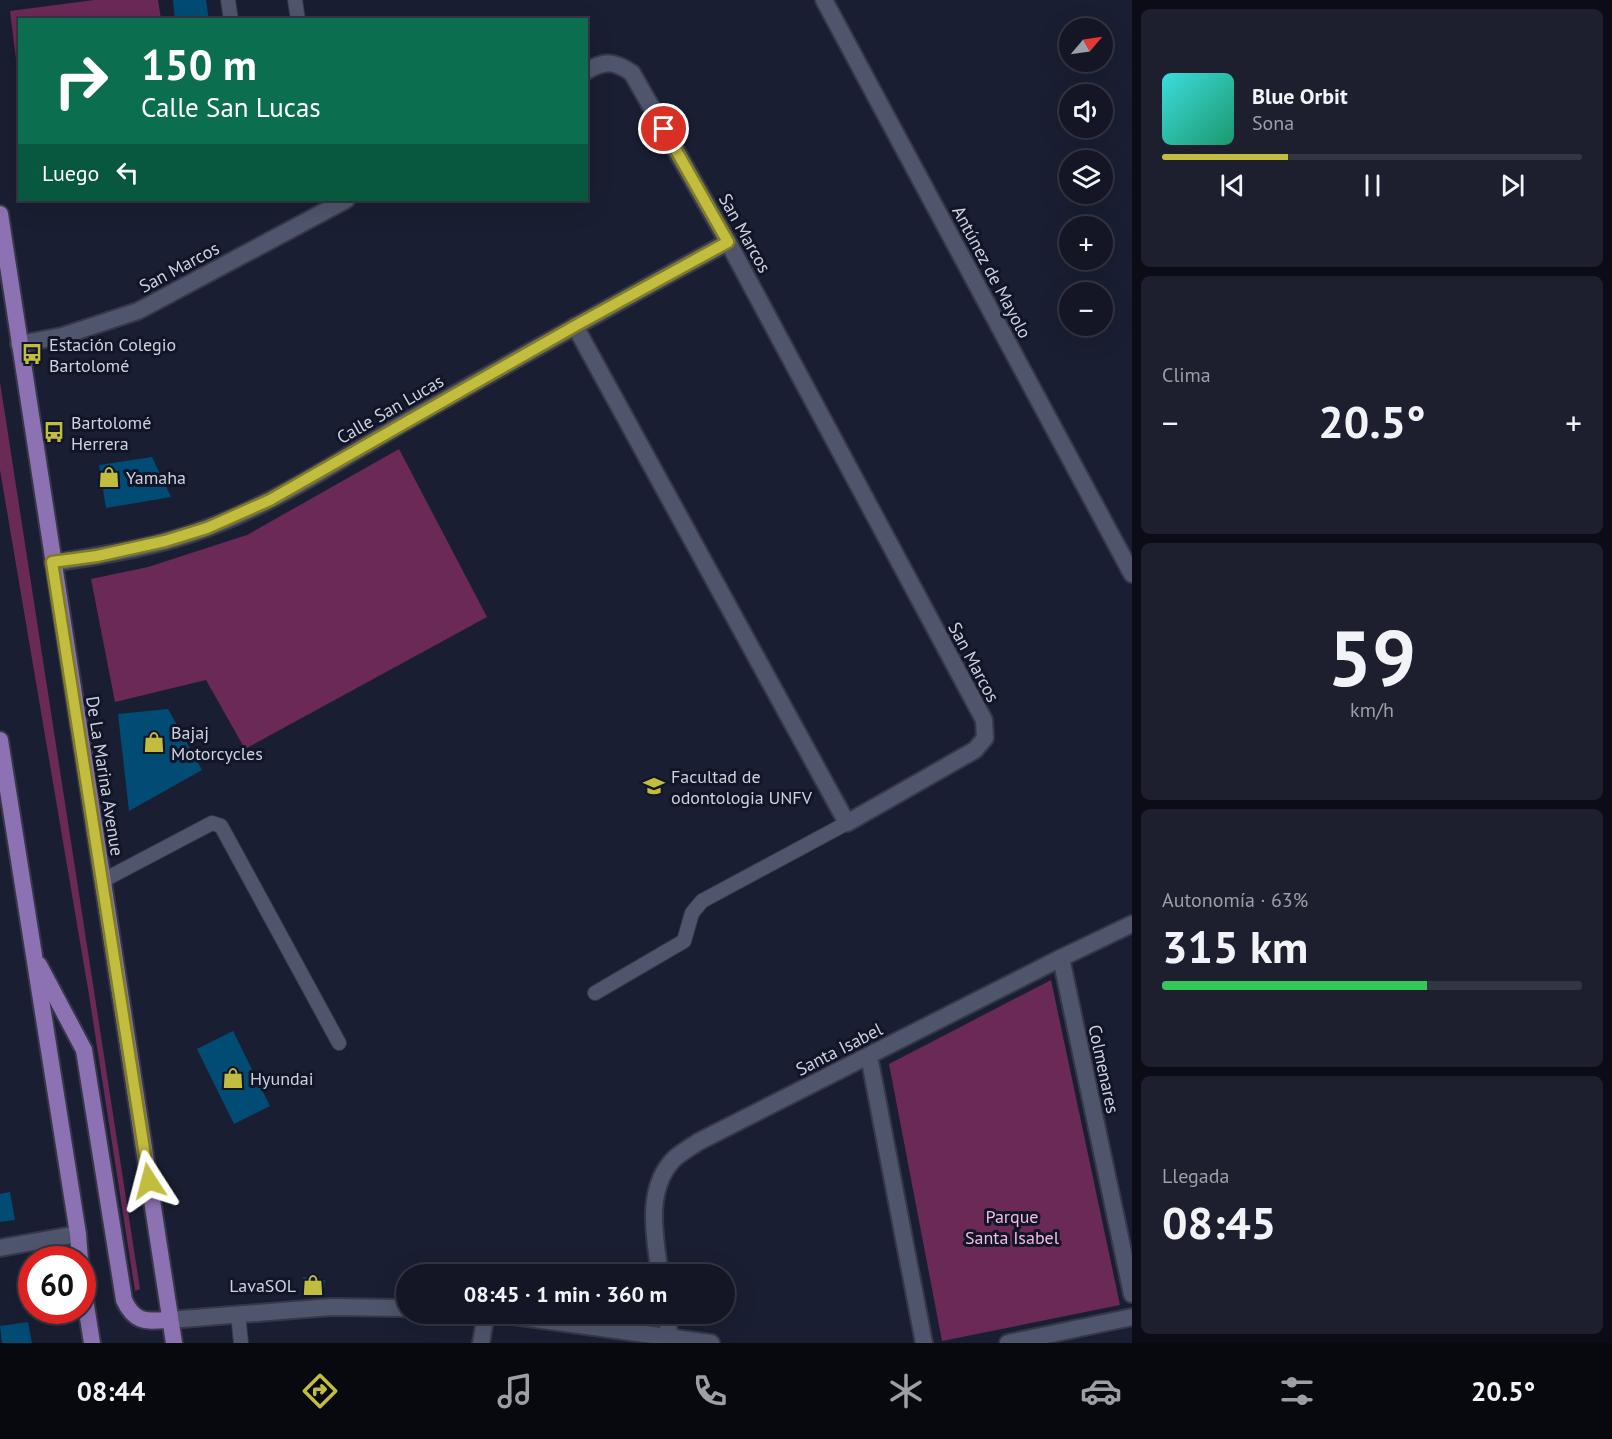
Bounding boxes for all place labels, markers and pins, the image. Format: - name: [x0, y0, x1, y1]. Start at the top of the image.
- pin: [638, 103, 689, 154]
- place label: Estación Colegio Bartolomé: [49, 333, 176, 377]
- bus stop icon: Estación Colegio Bartolomé: [20, 342, 44, 366]
- place label: Bartolomé Herrera: [71, 411, 151, 455]
- bus stop icon: Bartolomé Herrera: [42, 420, 66, 444]
- shop icon: Yamaha: [97, 465, 121, 489]
- place label: Yamaha: [126, 466, 186, 489]
- place label: Bajaj Motorcycles: [171, 721, 263, 765]
- shop icon: Bajaj Motorcycles: [142, 730, 166, 754]
- place label: Facultad de odontologia UNFV: [671, 765, 813, 809]
- school or university icon: Facultad de odontologia UNFV: [642, 774, 666, 798]
- shop icon: Hyundai: [221, 1066, 245, 1090]
- place label: Hyundai: [250, 1067, 313, 1090]
- shop icon: LavaSOL: [301, 1273, 325, 1297]
- place label: LavaSOL: [229, 1274, 296, 1297]

